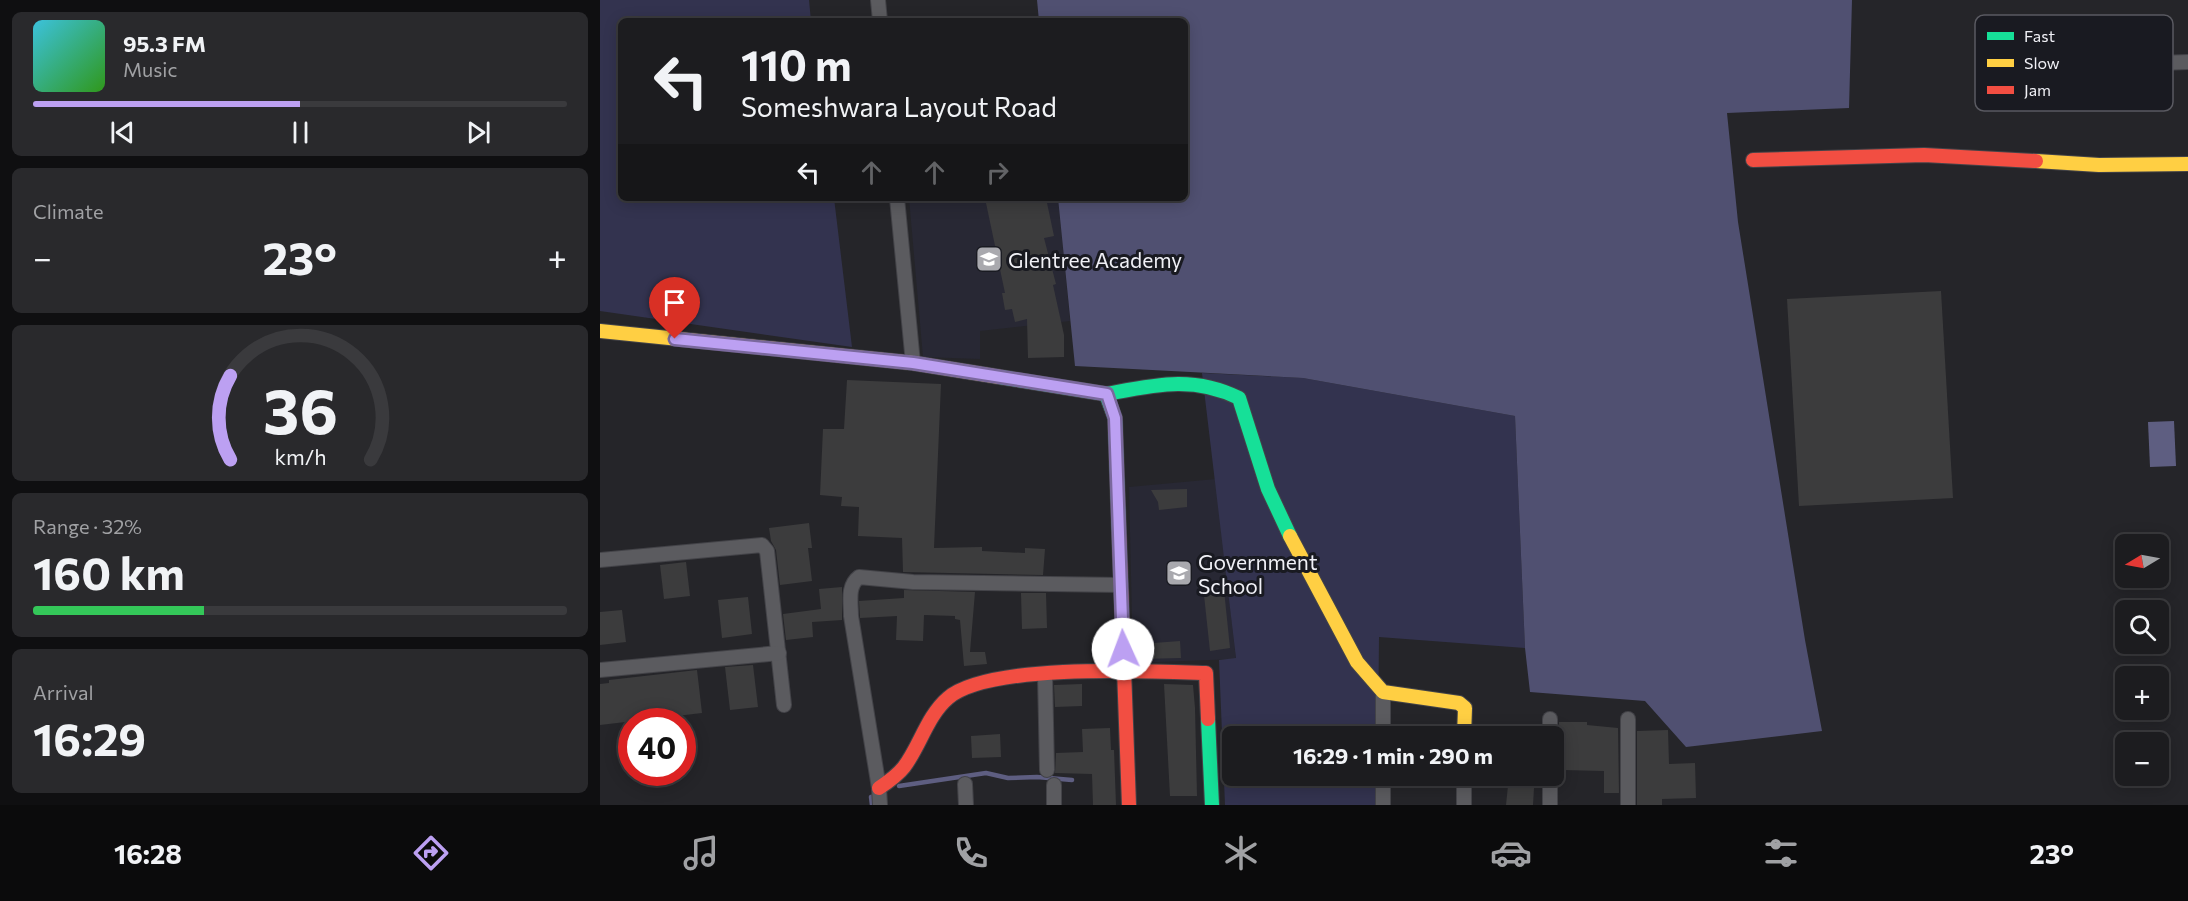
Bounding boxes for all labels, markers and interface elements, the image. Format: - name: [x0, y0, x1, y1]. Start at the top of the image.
- legend: [1975, 15, 2173, 111]
- text: Fast: [2024, 26, 2055, 45]
- text: 95.3 FM: [123, 30, 206, 57]
- text: 110 m: [741, 38, 852, 90]
- icon: left: [642, 42, 720, 120]
- text: Slow: [2024, 53, 2060, 72]
- text: Music: [123, 57, 177, 81]
- text: Jam: [2024, 80, 2051, 99]
- text: Someshwara Layout Road: [741, 90, 1057, 123]
- icon: previous: [106, 116, 139, 149]
- icon: pause: [284, 116, 317, 149]
- icon: next: [462, 116, 495, 149]
- icon: left: [792, 156, 825, 189]
- icon: ahead: [855, 156, 888, 189]
- icon: ahead: [918, 156, 951, 189]
- icon: right: [981, 156, 1014, 189]
- text: Climate: [33, 199, 103, 223]
- text: 23°: [263, 229, 337, 284]
- text: −: [33, 236, 52, 277]
- text: +: [548, 236, 567, 277]
- school or university icon: Glentree Academy: [974, 244, 1004, 274]
- place label: Glentree Academy: [1008, 247, 1182, 272]
- pin: [649, 277, 700, 339]
- icon: arrive: [658, 286, 691, 319]
- text: 36: [263, 371, 337, 447]
- text: km/h: [274, 443, 326, 469]
- text: Range · 32%: [33, 514, 142, 538]
- north arrow: [2115, 534, 2169, 588]
- map controls: [2115, 534, 2169, 786]
- text: 160 km: [33, 544, 185, 599]
- place label: Government School: [1198, 549, 1318, 598]
- school or university icon: Government School: [1164, 558, 1194, 588]
- button: search: [2115, 600, 2169, 654]
- position arrow: [1091, 617, 1155, 681]
- button: +: [2115, 666, 2169, 720]
- text: Arrival: [33, 680, 94, 704]
- speed limit sign: 40: [618, 708, 696, 786]
- text: 16:29: [33, 710, 146, 765]
- button: −: [2115, 732, 2169, 786]
- text: 16:29 · 1 min · 290 m: [1293, 742, 1493, 769]
- icon: directions: [410, 832, 452, 874]
- icon: music: [680, 832, 722, 874]
- icon: phone: [950, 832, 992, 874]
- icon: climate: [1220, 832, 1262, 874]
- icon: car: [1490, 832, 1532, 874]
- icon: filters: [1760, 832, 1802, 874]
- text: 16:28: [114, 837, 182, 870]
- text: 23°: [2029, 837, 2074, 870]

